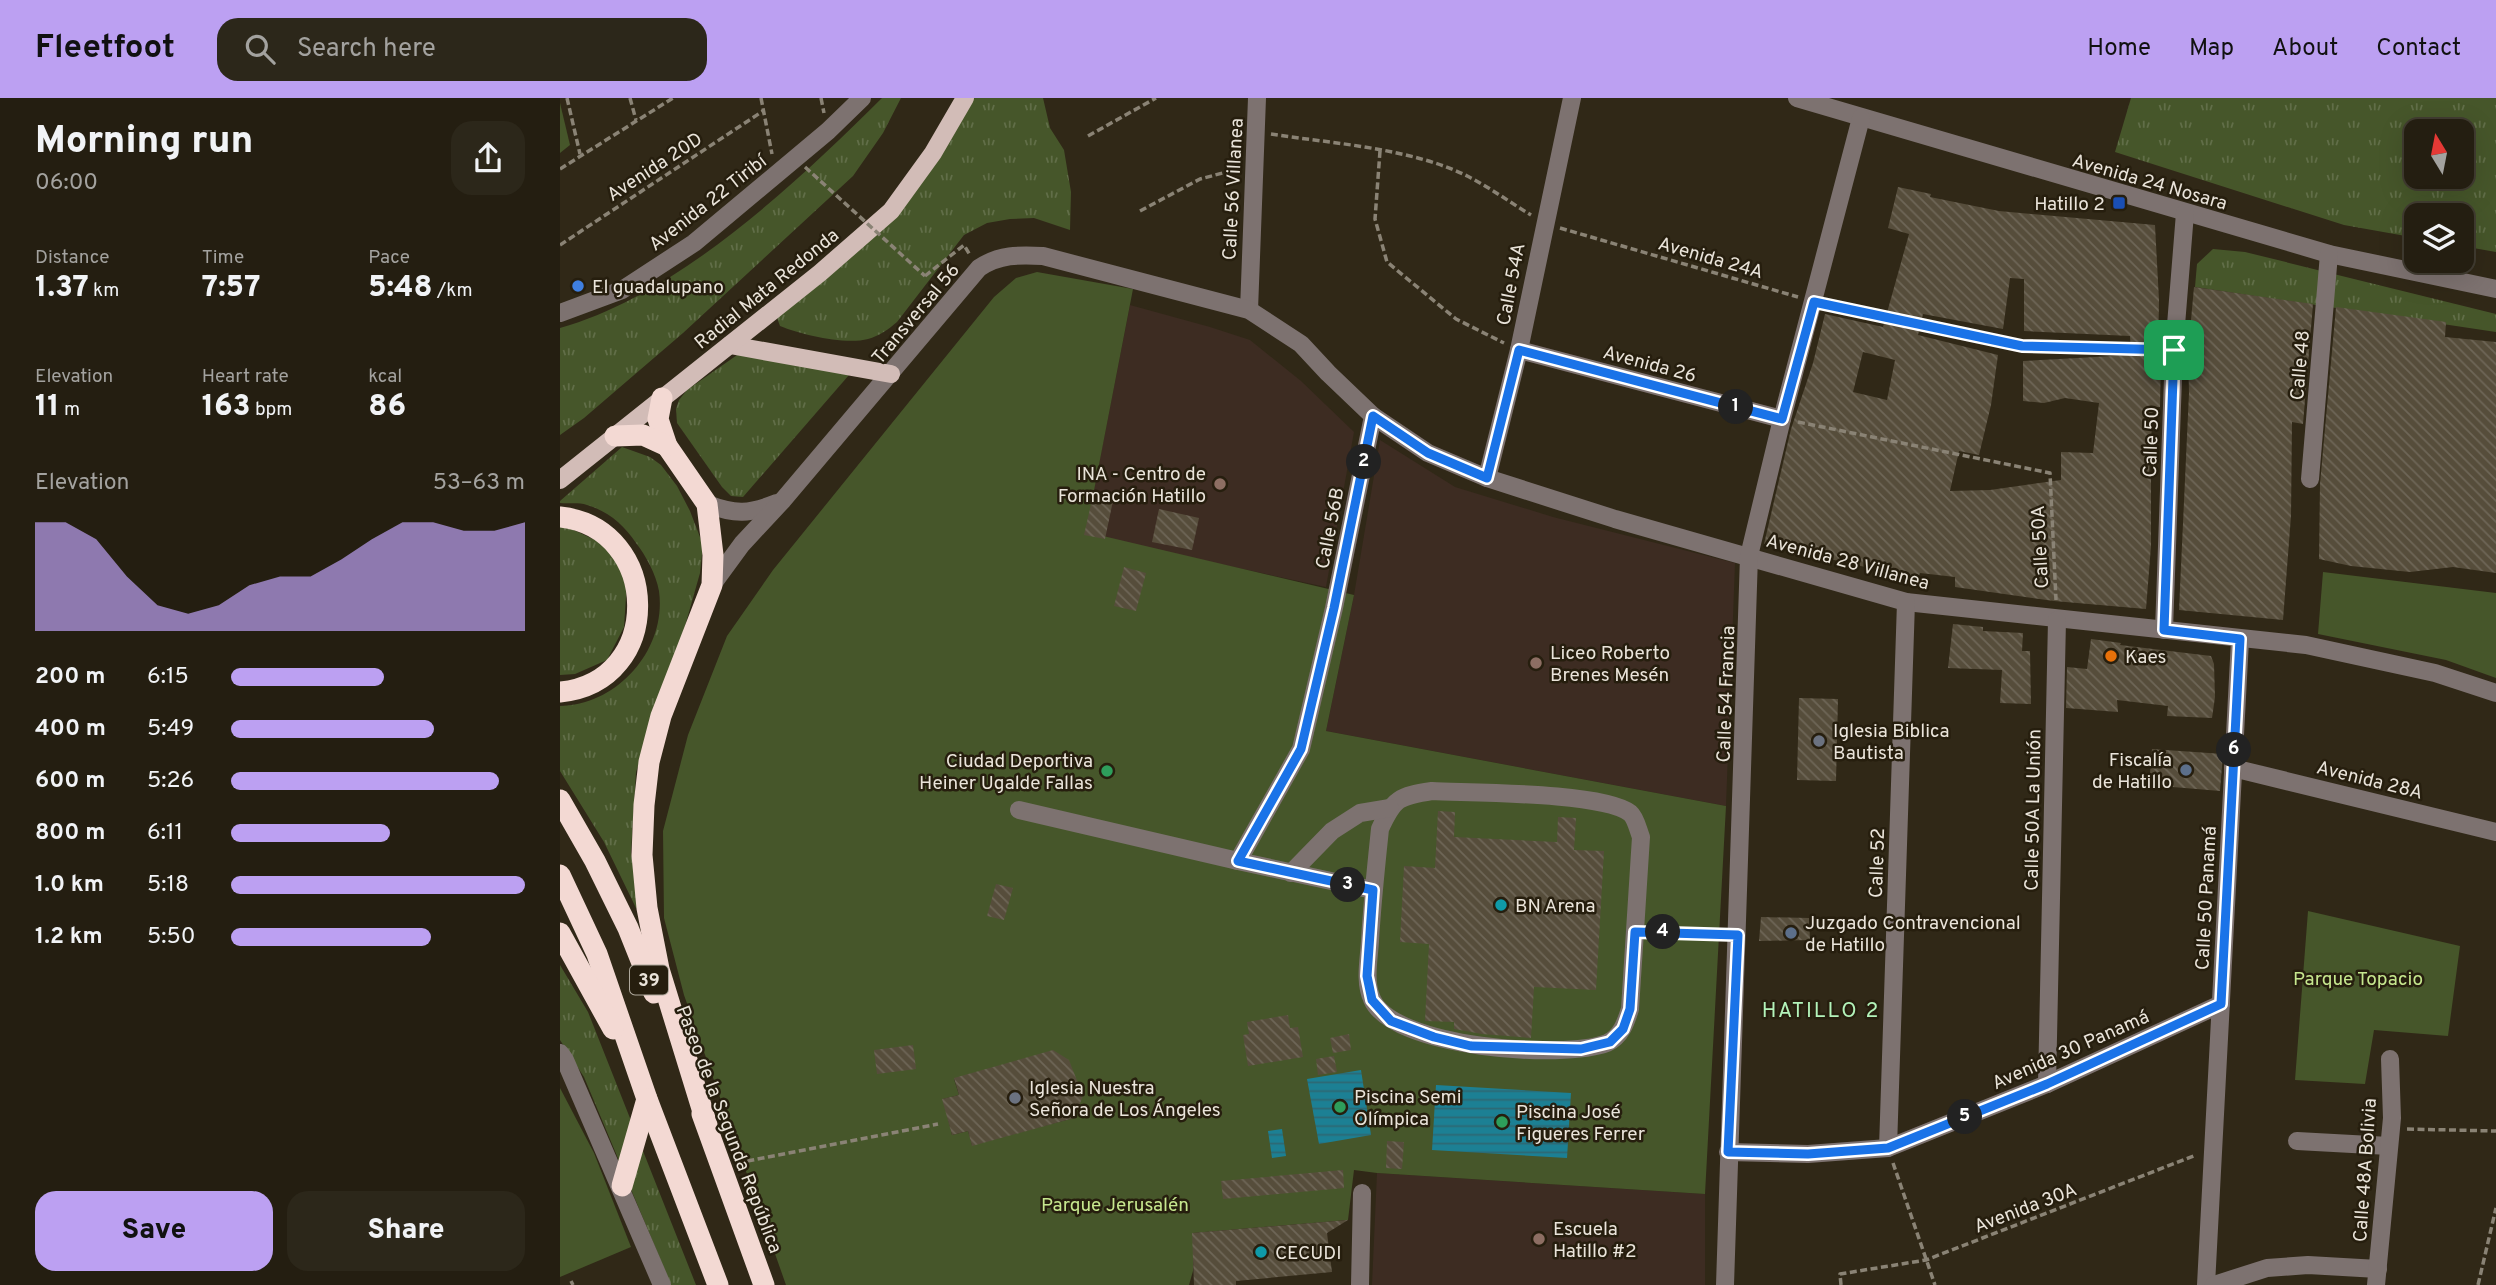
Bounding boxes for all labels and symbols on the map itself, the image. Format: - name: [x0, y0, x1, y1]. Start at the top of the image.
- street label: Calle 56 Villanea: [1218, 117, 1250, 261]
- north arrow: [2404, 119, 2474, 189]
- street label: Avenida 20D: [603, 128, 708, 208]
- street label: Avenida 22 Tiribí: [644, 149, 774, 257]
- street label: Avenida 24 Nosara: [2069, 149, 2230, 217]
- place label: Hatillo 2: [2034, 193, 2105, 217]
- marker: Hatillo 2: [2111, 195, 2127, 211]
- street label: Radial Mata Redonda: [690, 224, 844, 355]
- street label: Avenida 24A: [1655, 232, 1766, 285]
- street label: Calle 54A: [1492, 241, 1532, 328]
- street label: Transversal 56: [867, 259, 966, 370]
- place label: El guadalupano: [592, 276, 724, 300]
- marker: El guadalupano: [570, 278, 586, 294]
- pin: [2144, 320, 2204, 380]
- street label: Calle 48: [2286, 329, 2316, 401]
- street label: Avenida 26: [1600, 341, 1699, 389]
- pin: 1: [1718, 390, 1754, 424]
- street label: Calle 50: [2139, 406, 2165, 478]
- pin: 2: [1346, 444, 1382, 480]
- place label: INA - Centro de Formación Hatillo: [1058, 463, 1206, 509]
- marker: INA - Centro de Formación Hatillo: [1212, 476, 1228, 492]
- street label: Calle 56B: [1311, 486, 1351, 571]
- street label: Calle 50A: [2027, 505, 2055, 589]
- street label: Avenida 28 Villanea: [1763, 530, 1932, 596]
- street label: Calle 54 Francia: [1713, 625, 1741, 763]
- place label: Liceo Roberto Brenes Mesén: [1550, 642, 1670, 688]
- place label: Kaes: [2125, 646, 2166, 670]
- marker: Kaes: [2103, 648, 2119, 664]
- marker: Liceo Roberto Brenes Mesén: [1528, 655, 1544, 671]
- place label: Iglesia Biblica Bautista: [1833, 720, 1949, 766]
- street label: Calle 50A La Unión: [2021, 729, 2047, 891]
- pin: 6: [2216, 732, 2252, 768]
- marker: Iglesia Biblica Bautista: [1811, 733, 1827, 749]
- place label: Fiscalía de Hatillo: [2092, 749, 2172, 795]
- place label: Ciudad Deportiva Heiner Ugalde Fallas: [919, 750, 1093, 796]
- street label: Avenida 28A: [2314, 756, 2425, 806]
- marker: Fiscalía de Hatillo: [2178, 762, 2194, 778]
- marker: Ciudad Deportiva Heiner Ugalde Fallas: [1099, 763, 1115, 779]
- street label: Calle 50 Panamá: [2191, 825, 2223, 971]
- street label: Calle 52: [1865, 828, 1891, 899]
- pin: 3: [1330, 868, 1366, 902]
- place label: BN Arena: [1515, 895, 1596, 919]
- marker: BN Arena: [1493, 897, 1509, 913]
- place label: Juzgado Contravencional de Hatillo: [1805, 912, 2021, 958]
- pin: 4: [1646, 914, 1680, 950]
- marker: Juzgado Contravencional de Hatillo: [1783, 925, 1799, 941]
- road number: 39: [630, 966, 668, 995]
- park label: Parque Topacio: [2293, 968, 2423, 992]
- district label: HATILLO 2: [1762, 998, 1880, 1025]
- street label: Paseo de la Segunda República: [670, 1002, 787, 1257]
- street label: Avenida 30 Panamá: [1988, 1005, 2153, 1096]
- place label: Iglesia Nuestra Señora de Los Ángeles: [1029, 1077, 1221, 1123]
- place label: Piscina Semi Olímpica: [1354, 1086, 1461, 1132]
- marker: Iglesia Nuestra Señora de Los Ángeles: [1007, 1090, 1023, 1106]
- street label: Calle 48A Bolivia: [2349, 1097, 2383, 1243]
- marker: Piscina Semi Olímpica: [1332, 1099, 1348, 1115]
- pin: 5: [1948, 1100, 1982, 1134]
- place label: Piscina José Figueres Ferrer: [1516, 1101, 1646, 1147]
- marker: Piscina José Figueres Ferrer: [1494, 1114, 1510, 1130]
- street label: Avenida 30A: [1971, 1178, 2081, 1240]
- park label: Parque Jerusalén: [1041, 1194, 1189, 1218]
- place label: Escuela Hatillo #2: [1553, 1218, 1637, 1264]
- marker: Escuela Hatillo #2: [1531, 1231, 1547, 1247]
- place label: CECUDI: [1275, 1242, 1342, 1266]
- marker: CECUDI: [1253, 1244, 1269, 1260]

